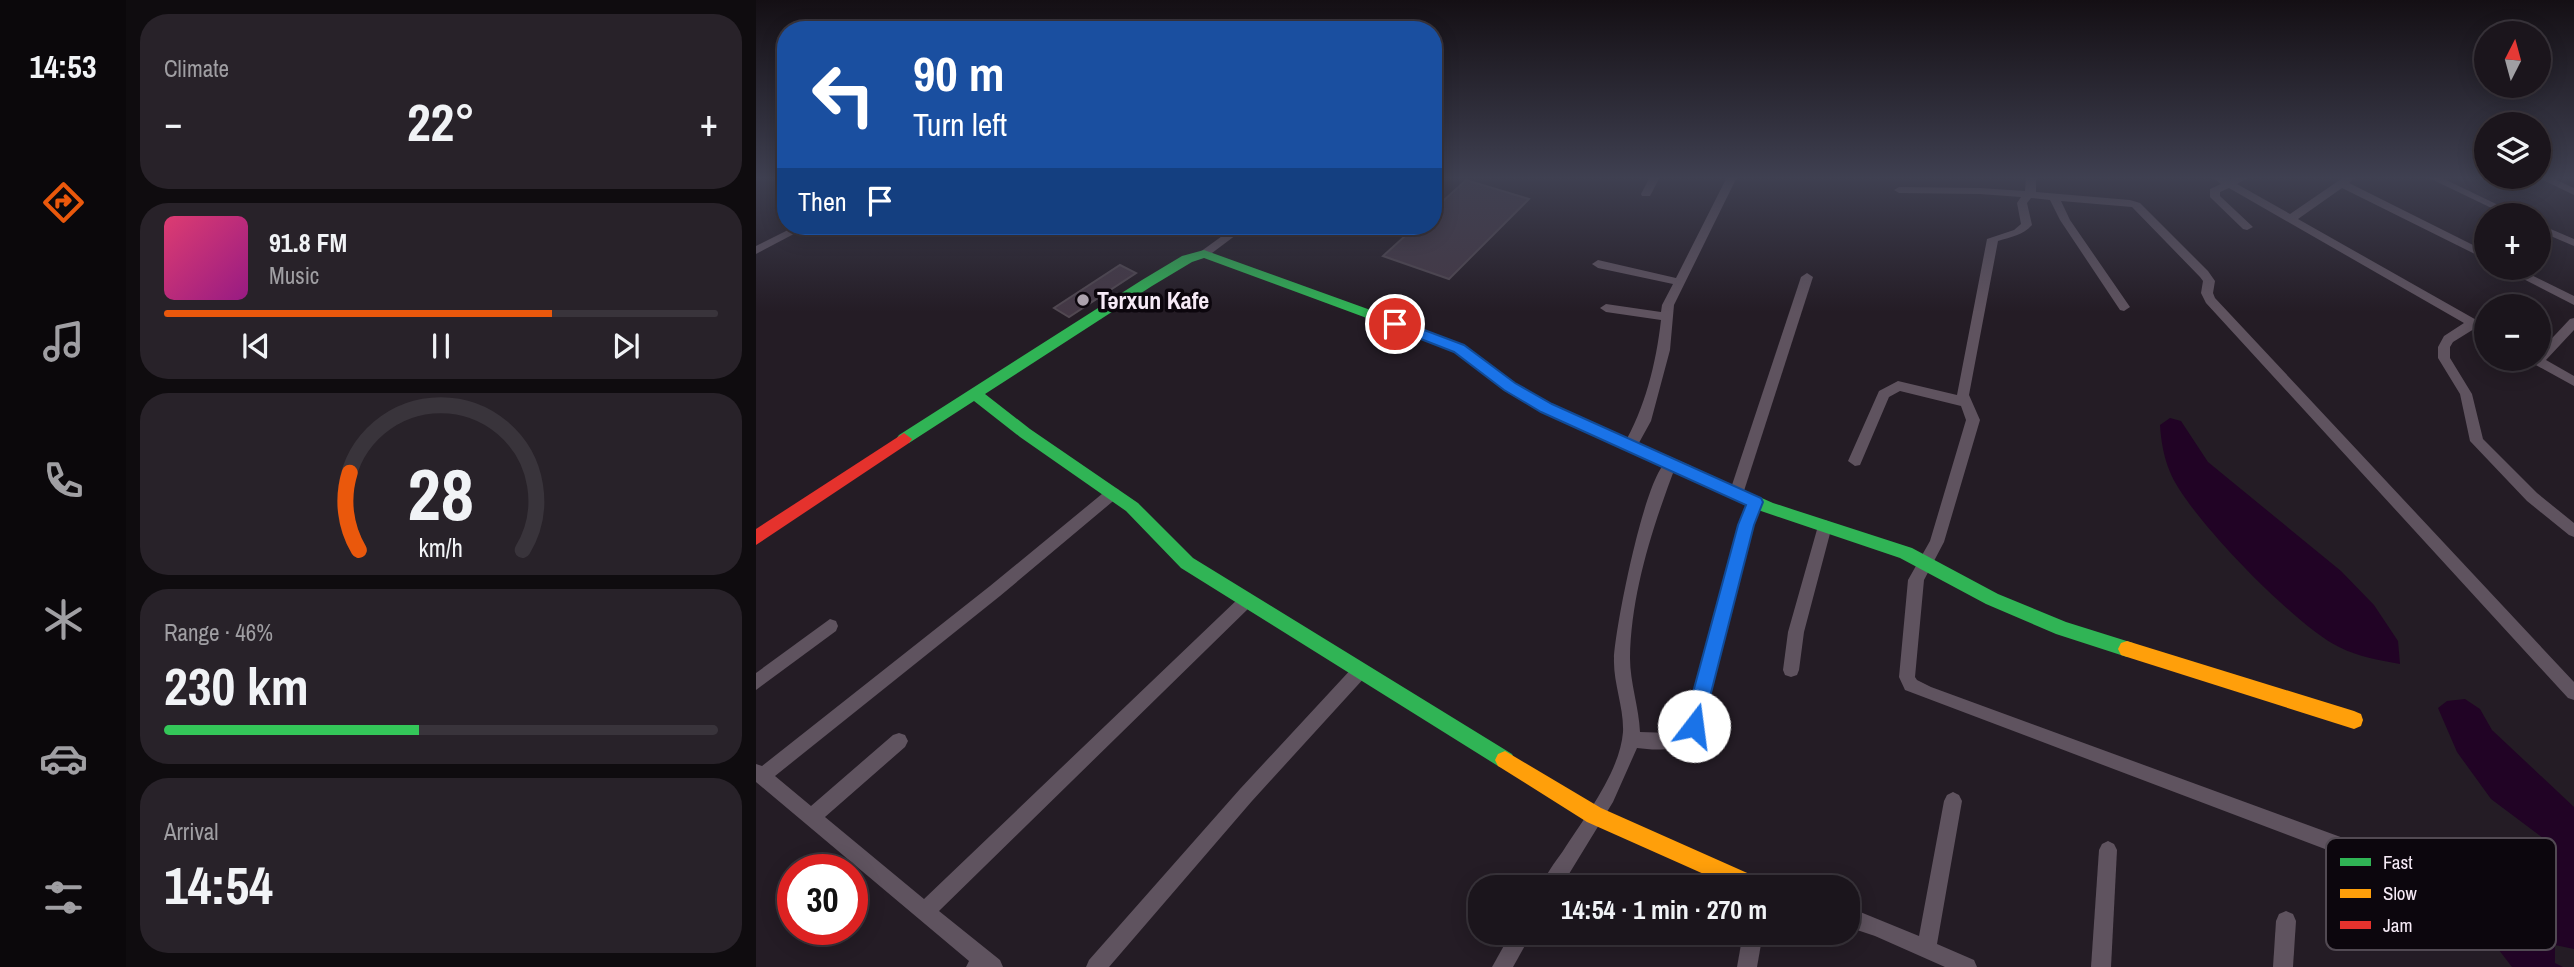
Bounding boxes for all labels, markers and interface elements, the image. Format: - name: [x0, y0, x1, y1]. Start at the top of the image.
- north arrow: [2474, 21, 2552, 98]
- map controls: [2474, 21, 2551, 371]
- text: 90 m: [913, 40, 1005, 106]
- text: 14:53: [29, 45, 97, 88]
- icon: left: [798, 49, 889, 140]
- text: Climate: [164, 53, 229, 84]
- text: 22°: [407, 87, 475, 157]
- text: −: [164, 97, 182, 148]
- text: +: [700, 97, 718, 148]
- text: Turn left: [913, 103, 1007, 146]
- button: layers: [2474, 112, 2551, 189]
- icon: directions: [39, 178, 88, 227]
- icon: arrive: [861, 182, 899, 220]
- text: Then: [798, 184, 847, 219]
- button: +: [2474, 203, 2551, 280]
- text: 91.8 FM: [269, 225, 347, 260]
- text: Music: [269, 260, 319, 291]
- place label: Tərxun Kafe: [1097, 284, 1209, 316]
- marker: Tərxun Kafe: [1075, 292, 1091, 308]
- pin: [1365, 294, 1425, 354]
- button: −: [2474, 294, 2551, 371]
- icon: arrive: [1376, 305, 1414, 343]
- icon: music: [39, 317, 88, 366]
- icon: previous: [237, 327, 275, 365]
- icon: pause: [422, 327, 460, 365]
- icon: next: [607, 327, 645, 365]
- text: 28: [408, 445, 474, 543]
- icon: phone: [39, 456, 88, 505]
- text: km/h: [419, 530, 463, 564]
- icon: climate: [39, 595, 88, 644]
- text: Range · 46%: [164, 617, 273, 648]
- text: 230 km: [164, 651, 309, 721]
- position arrow: [1657, 689, 1731, 763]
- icon: car: [39, 734, 88, 783]
- text: Arrival: [164, 816, 219, 847]
- legend: [2326, 838, 2556, 950]
- text: Fast: [2383, 849, 2413, 875]
- text: 14:54: [164, 850, 273, 920]
- speed limit sign: 30: [777, 854, 868, 945]
- icon: filters: [39, 873, 88, 922]
- text: Slow: [2383, 880, 2418, 906]
- text: 14:54 · 1 min · 270 m: [1561, 892, 1767, 927]
- text: Jam: [2383, 912, 2412, 938]

